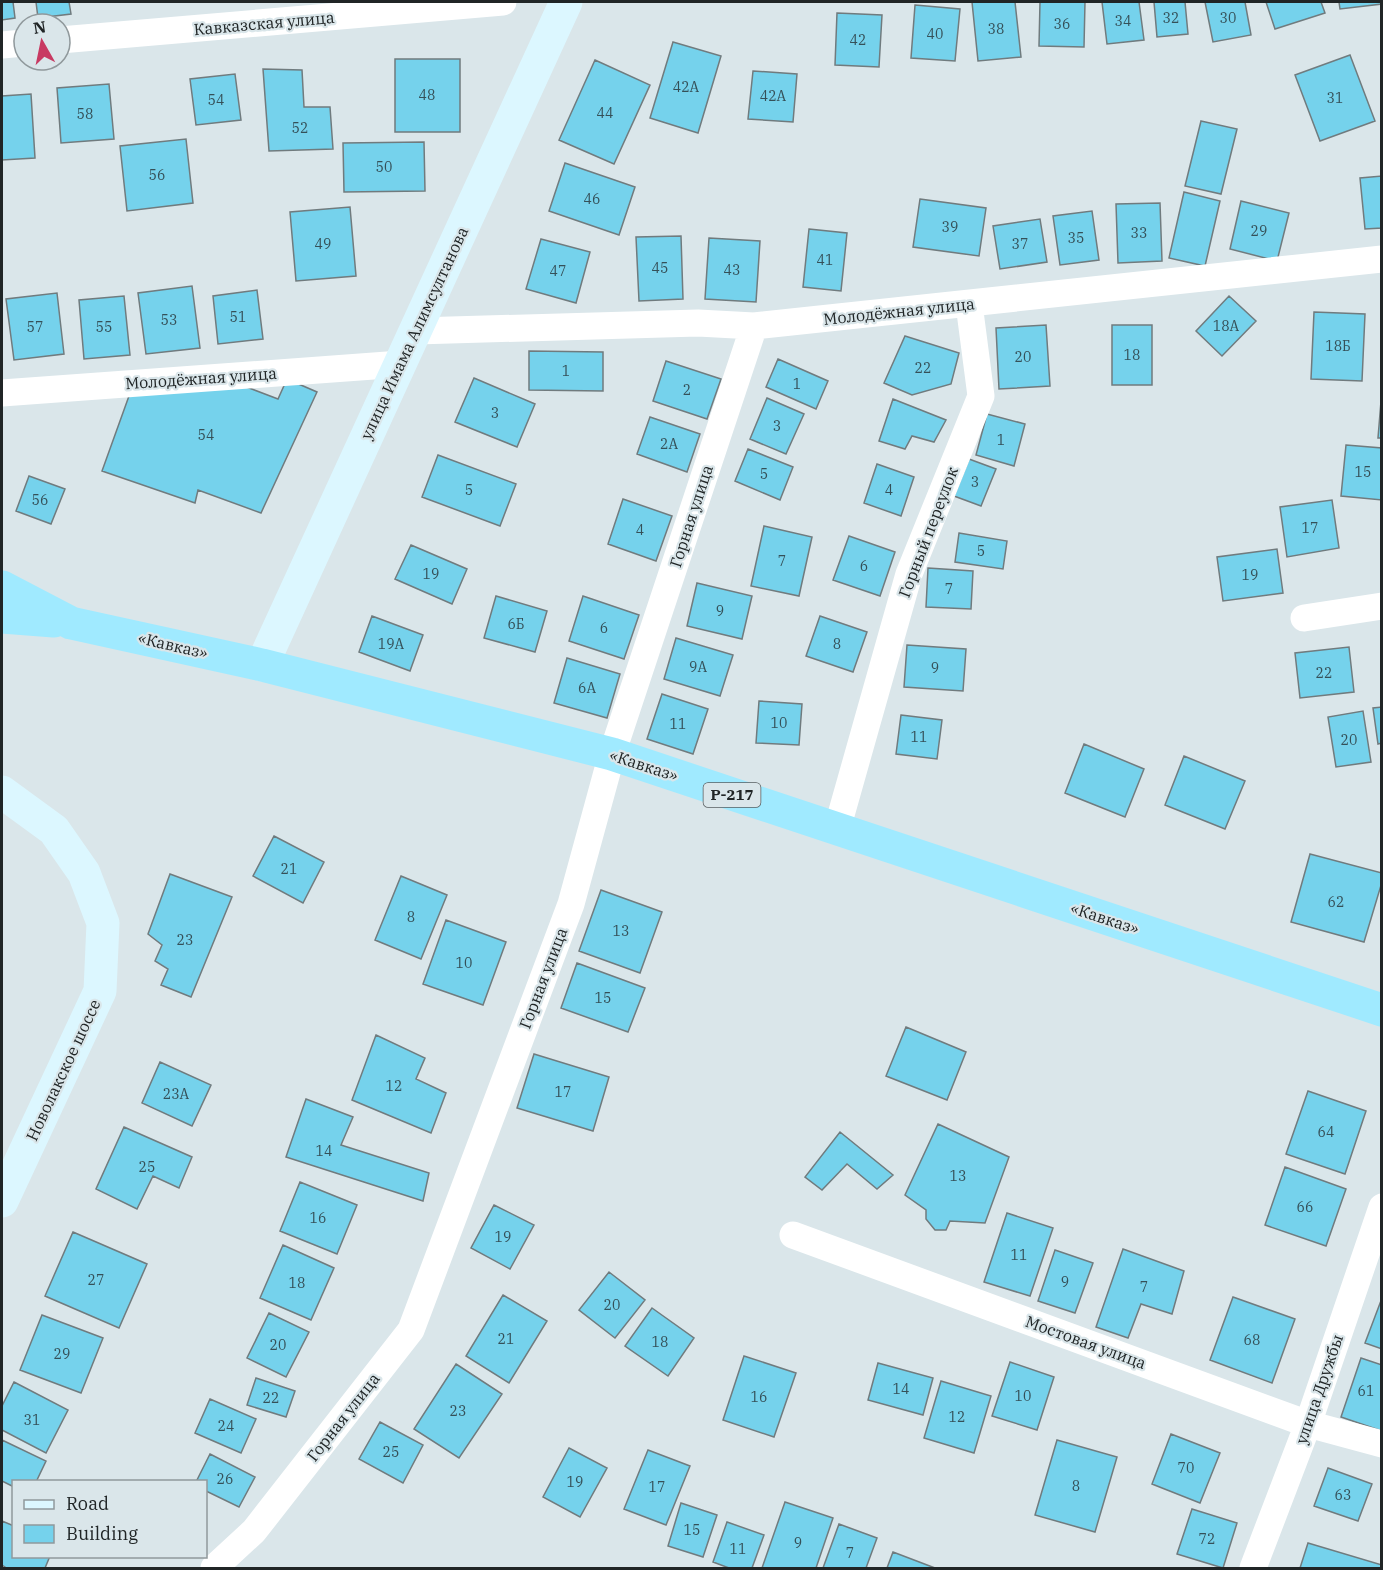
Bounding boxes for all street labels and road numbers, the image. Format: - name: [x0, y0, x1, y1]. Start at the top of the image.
- street label: Кавказская улица: [193, 7, 335, 39]
- street label: улица Имама Алимсултанова: [356, 223, 472, 443]
- street label: Молодёжная улица: [822, 293, 976, 329]
- street label: Молодёжная улица: [125, 363, 278, 393]
- street label: Горная улица: [665, 462, 717, 570]
- street label: Горный переулок: [894, 463, 962, 600]
- street label: «Кавказ»: [136, 627, 210, 663]
- street label: «Кавказ»: [607, 745, 681, 785]
- road number: Р-217: [704, 783, 760, 807]
- street label: «Кавказ»: [1068, 898, 1142, 938]
- street label: Горная улица: [515, 924, 572, 1031]
- street label: Новолакское шоссе: [21, 996, 105, 1144]
- street label: Мостовая улица: [1023, 1311, 1149, 1373]
- street label: улица Дружбы: [1291, 1331, 1347, 1446]
- street label: Горная улица: [302, 1369, 384, 1465]

